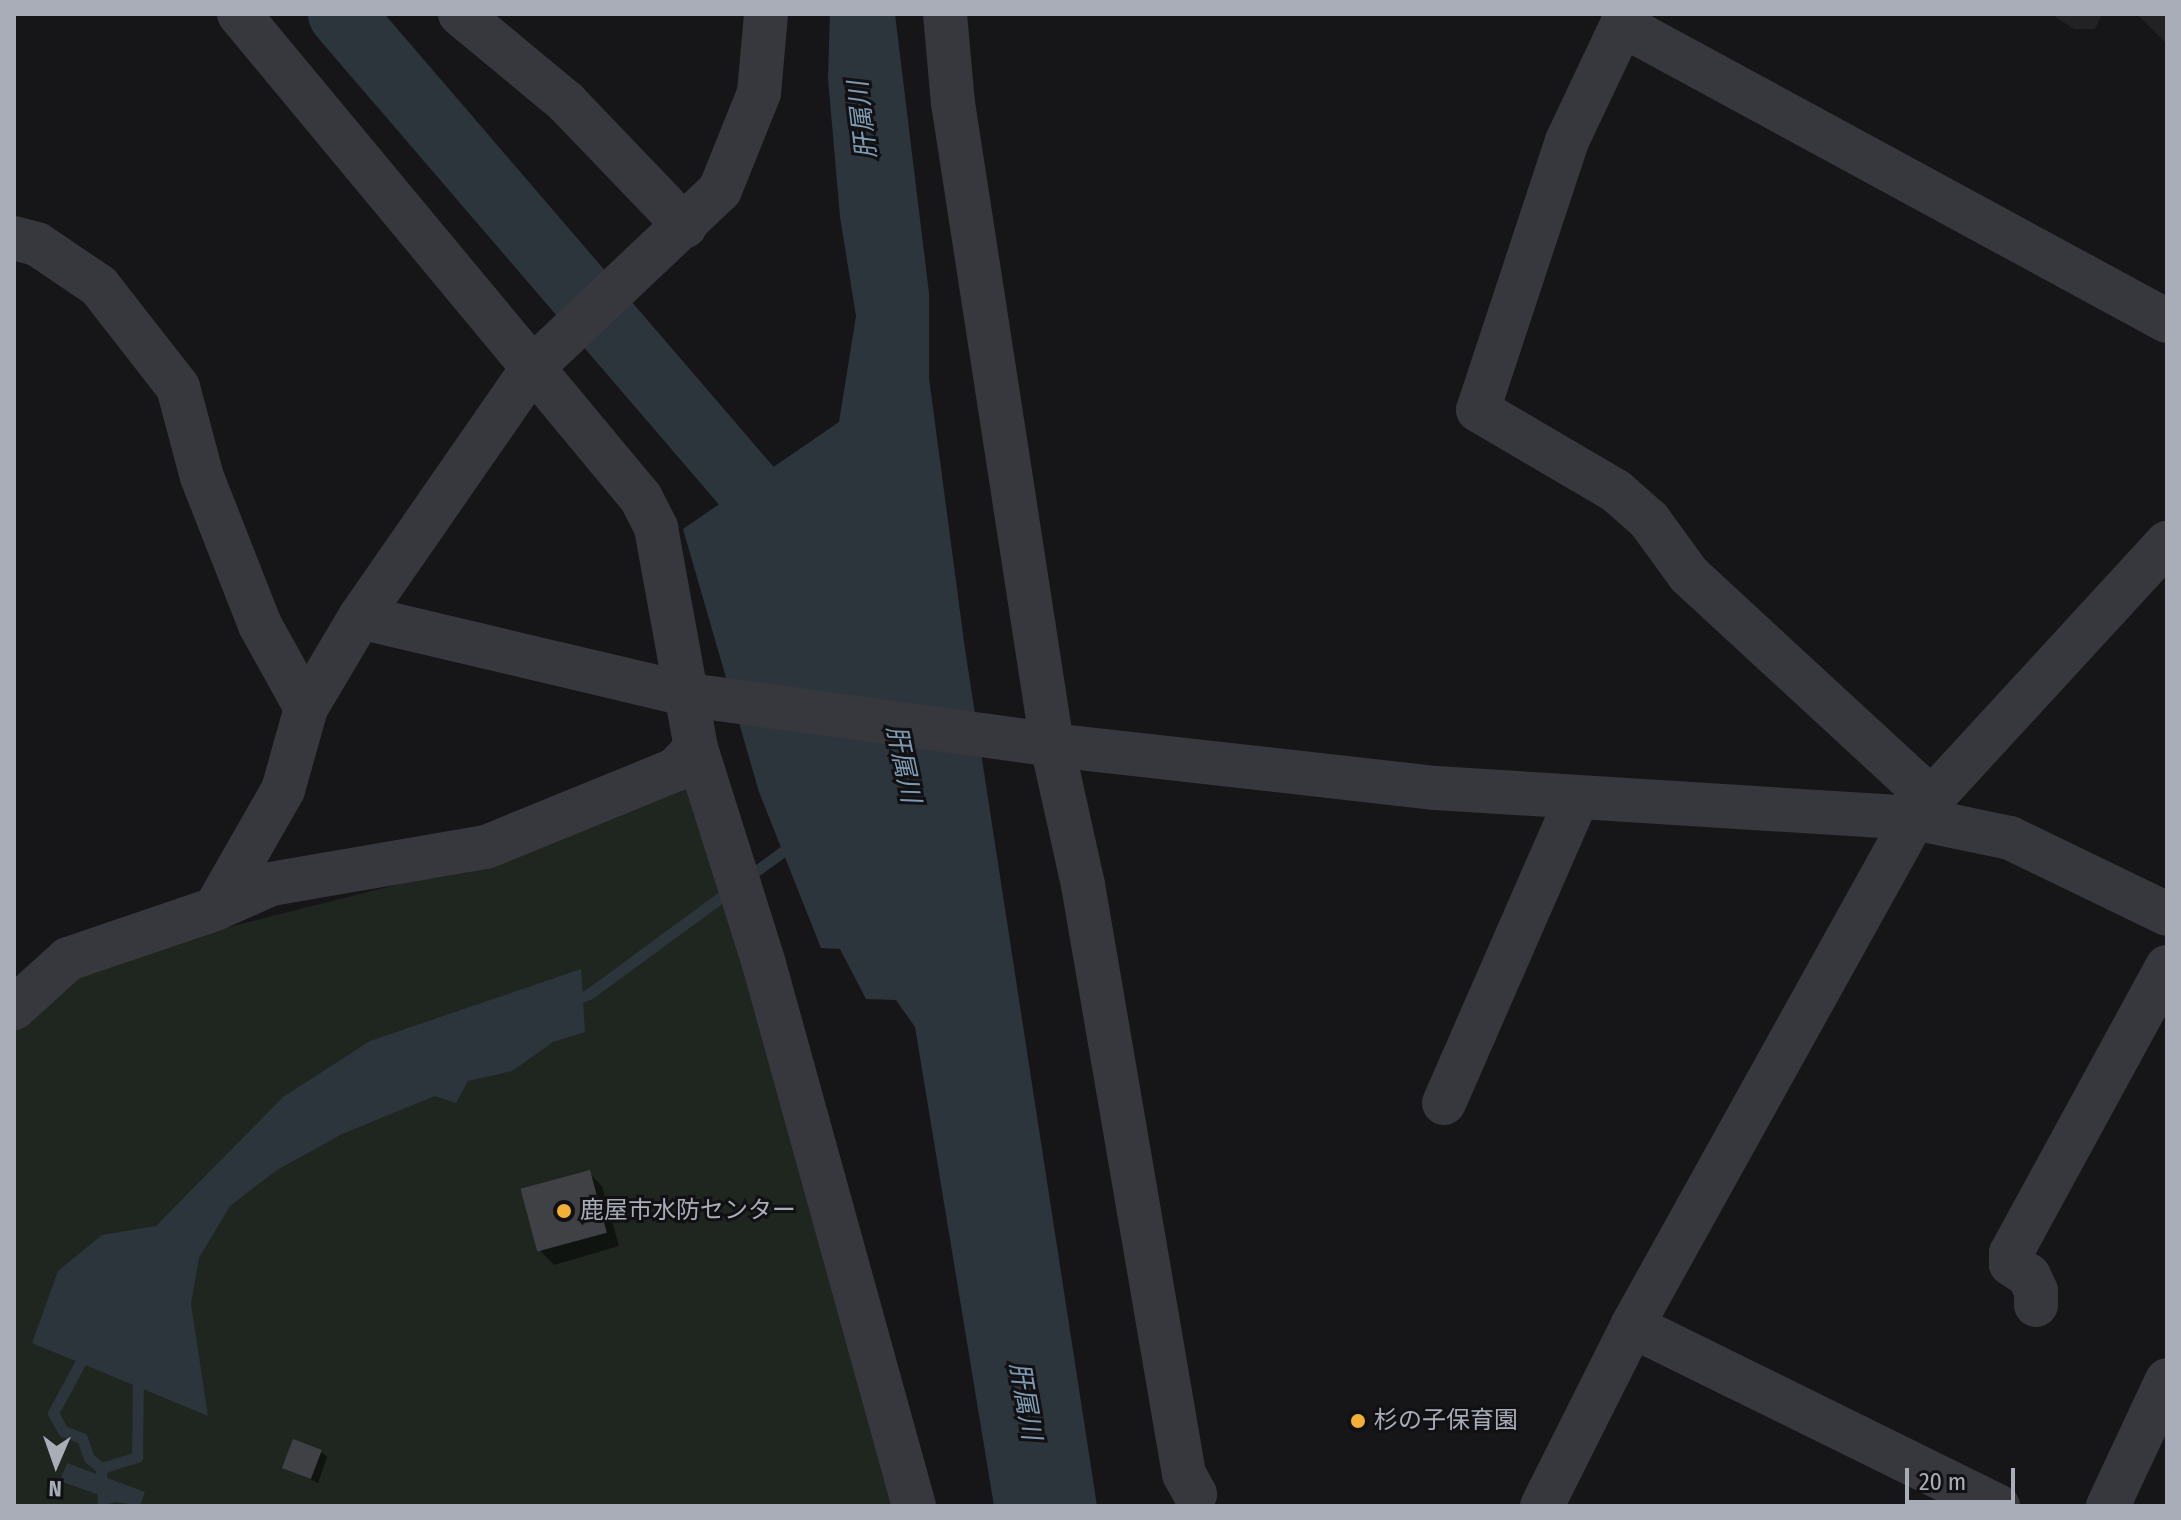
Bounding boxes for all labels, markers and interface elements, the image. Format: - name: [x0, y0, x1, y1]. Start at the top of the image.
- water label: 肝属川: [843, 79, 883, 161]
- water label: 肝属川: [880, 723, 926, 805]
- place label: 鹿屋市水防センター: [580, 1197, 796, 1225]
- marker: 鹿屋市水防センター: [555, 1202, 573, 1220]
- water label: 肝属川: [1003, 1360, 1047, 1442]
- place label: 杉の子保育園: [1374, 1407, 1518, 1435]
- marker: 杉の子保育園: [1349, 1412, 1367, 1430]
- north arrow: [16, 1424, 96, 1504]
- scale bar: [1909, 1452, 2019, 1502]
- text: 20 m: [1919, 1468, 1966, 1496]
- text: N: [48, 1475, 62, 1502]

